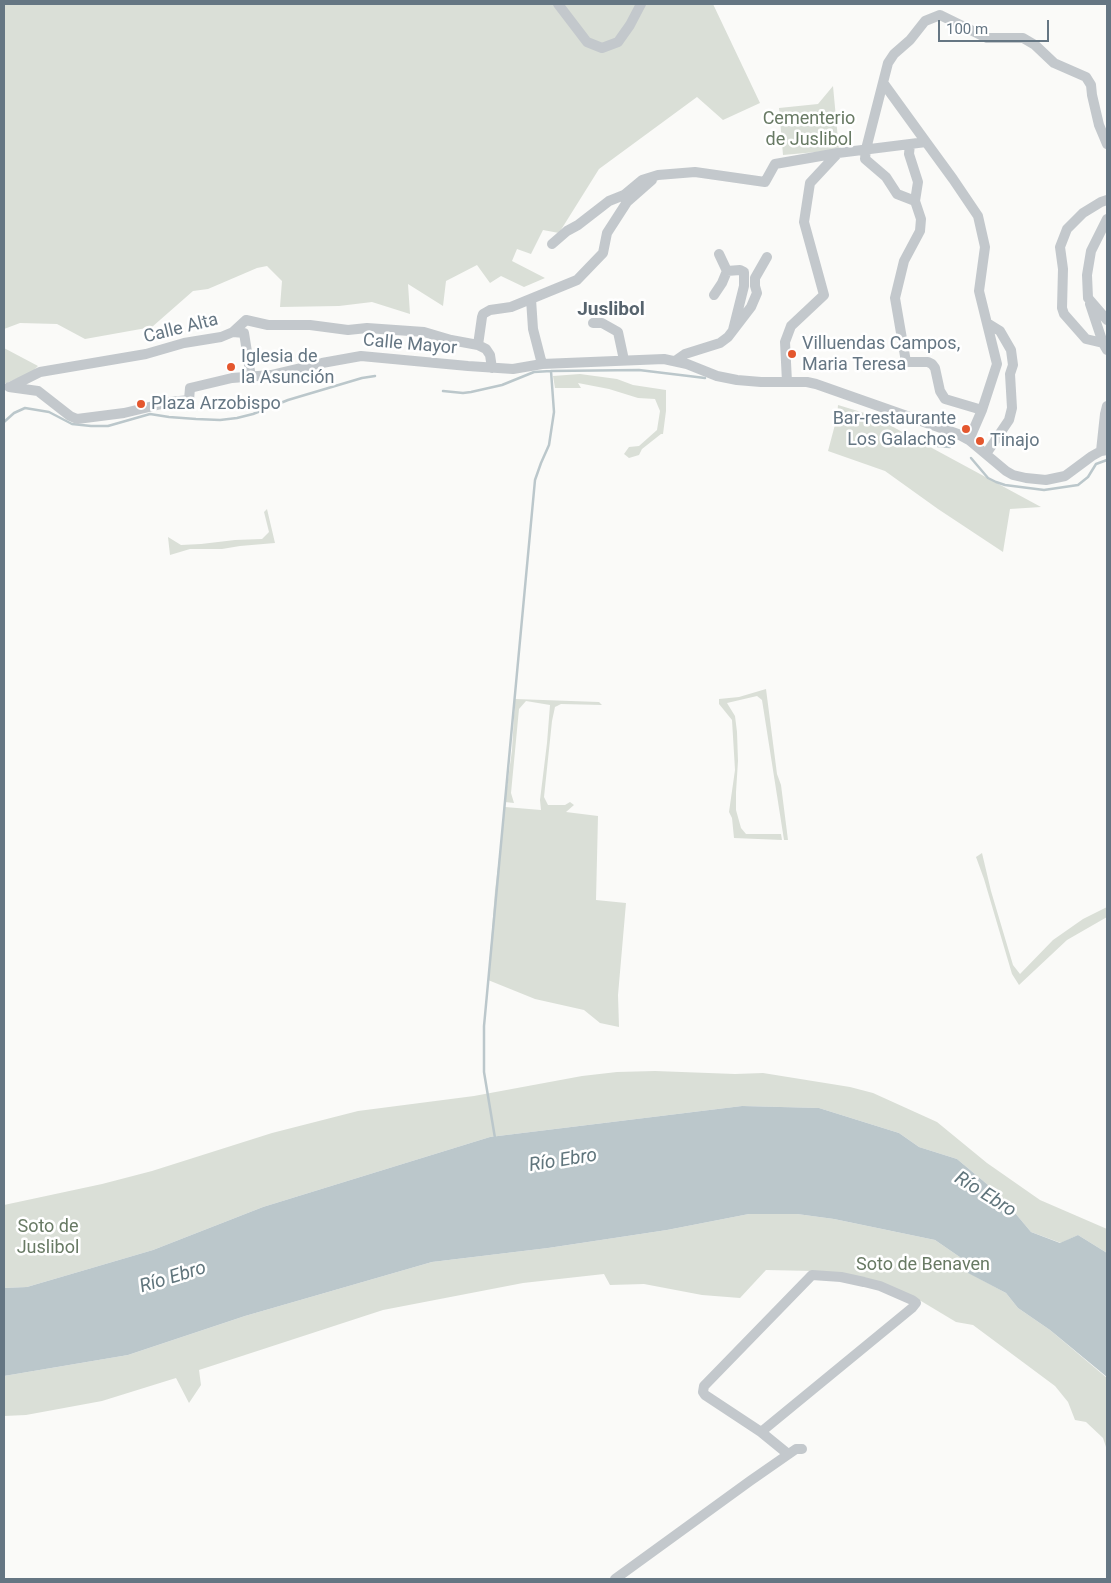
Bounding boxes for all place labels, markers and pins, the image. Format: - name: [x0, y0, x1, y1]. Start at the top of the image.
- place label: Villuendas Campos, Maria Teresa: [802, 333, 960, 376]
- place label: Iglesia de la Asunción: [241, 346, 335, 388]
- marker: Villuendas Campos, Maria Teresa: [786, 348, 798, 360]
- marker: Iglesia de la Asunción: [225, 361, 237, 373]
- place label: Plaza Arzobispo: [151, 393, 281, 415]
- marker: Plaza Arzobispo: [135, 398, 147, 410]
- place label: Bar-restaurante Los Galachos: [833, 408, 956, 450]
- marker: Bar-restaurante Los Galachos: [960, 423, 972, 435]
- place label: Tinajo: [990, 430, 1039, 452]
- marker: Tinajo: [974, 435, 986, 447]

